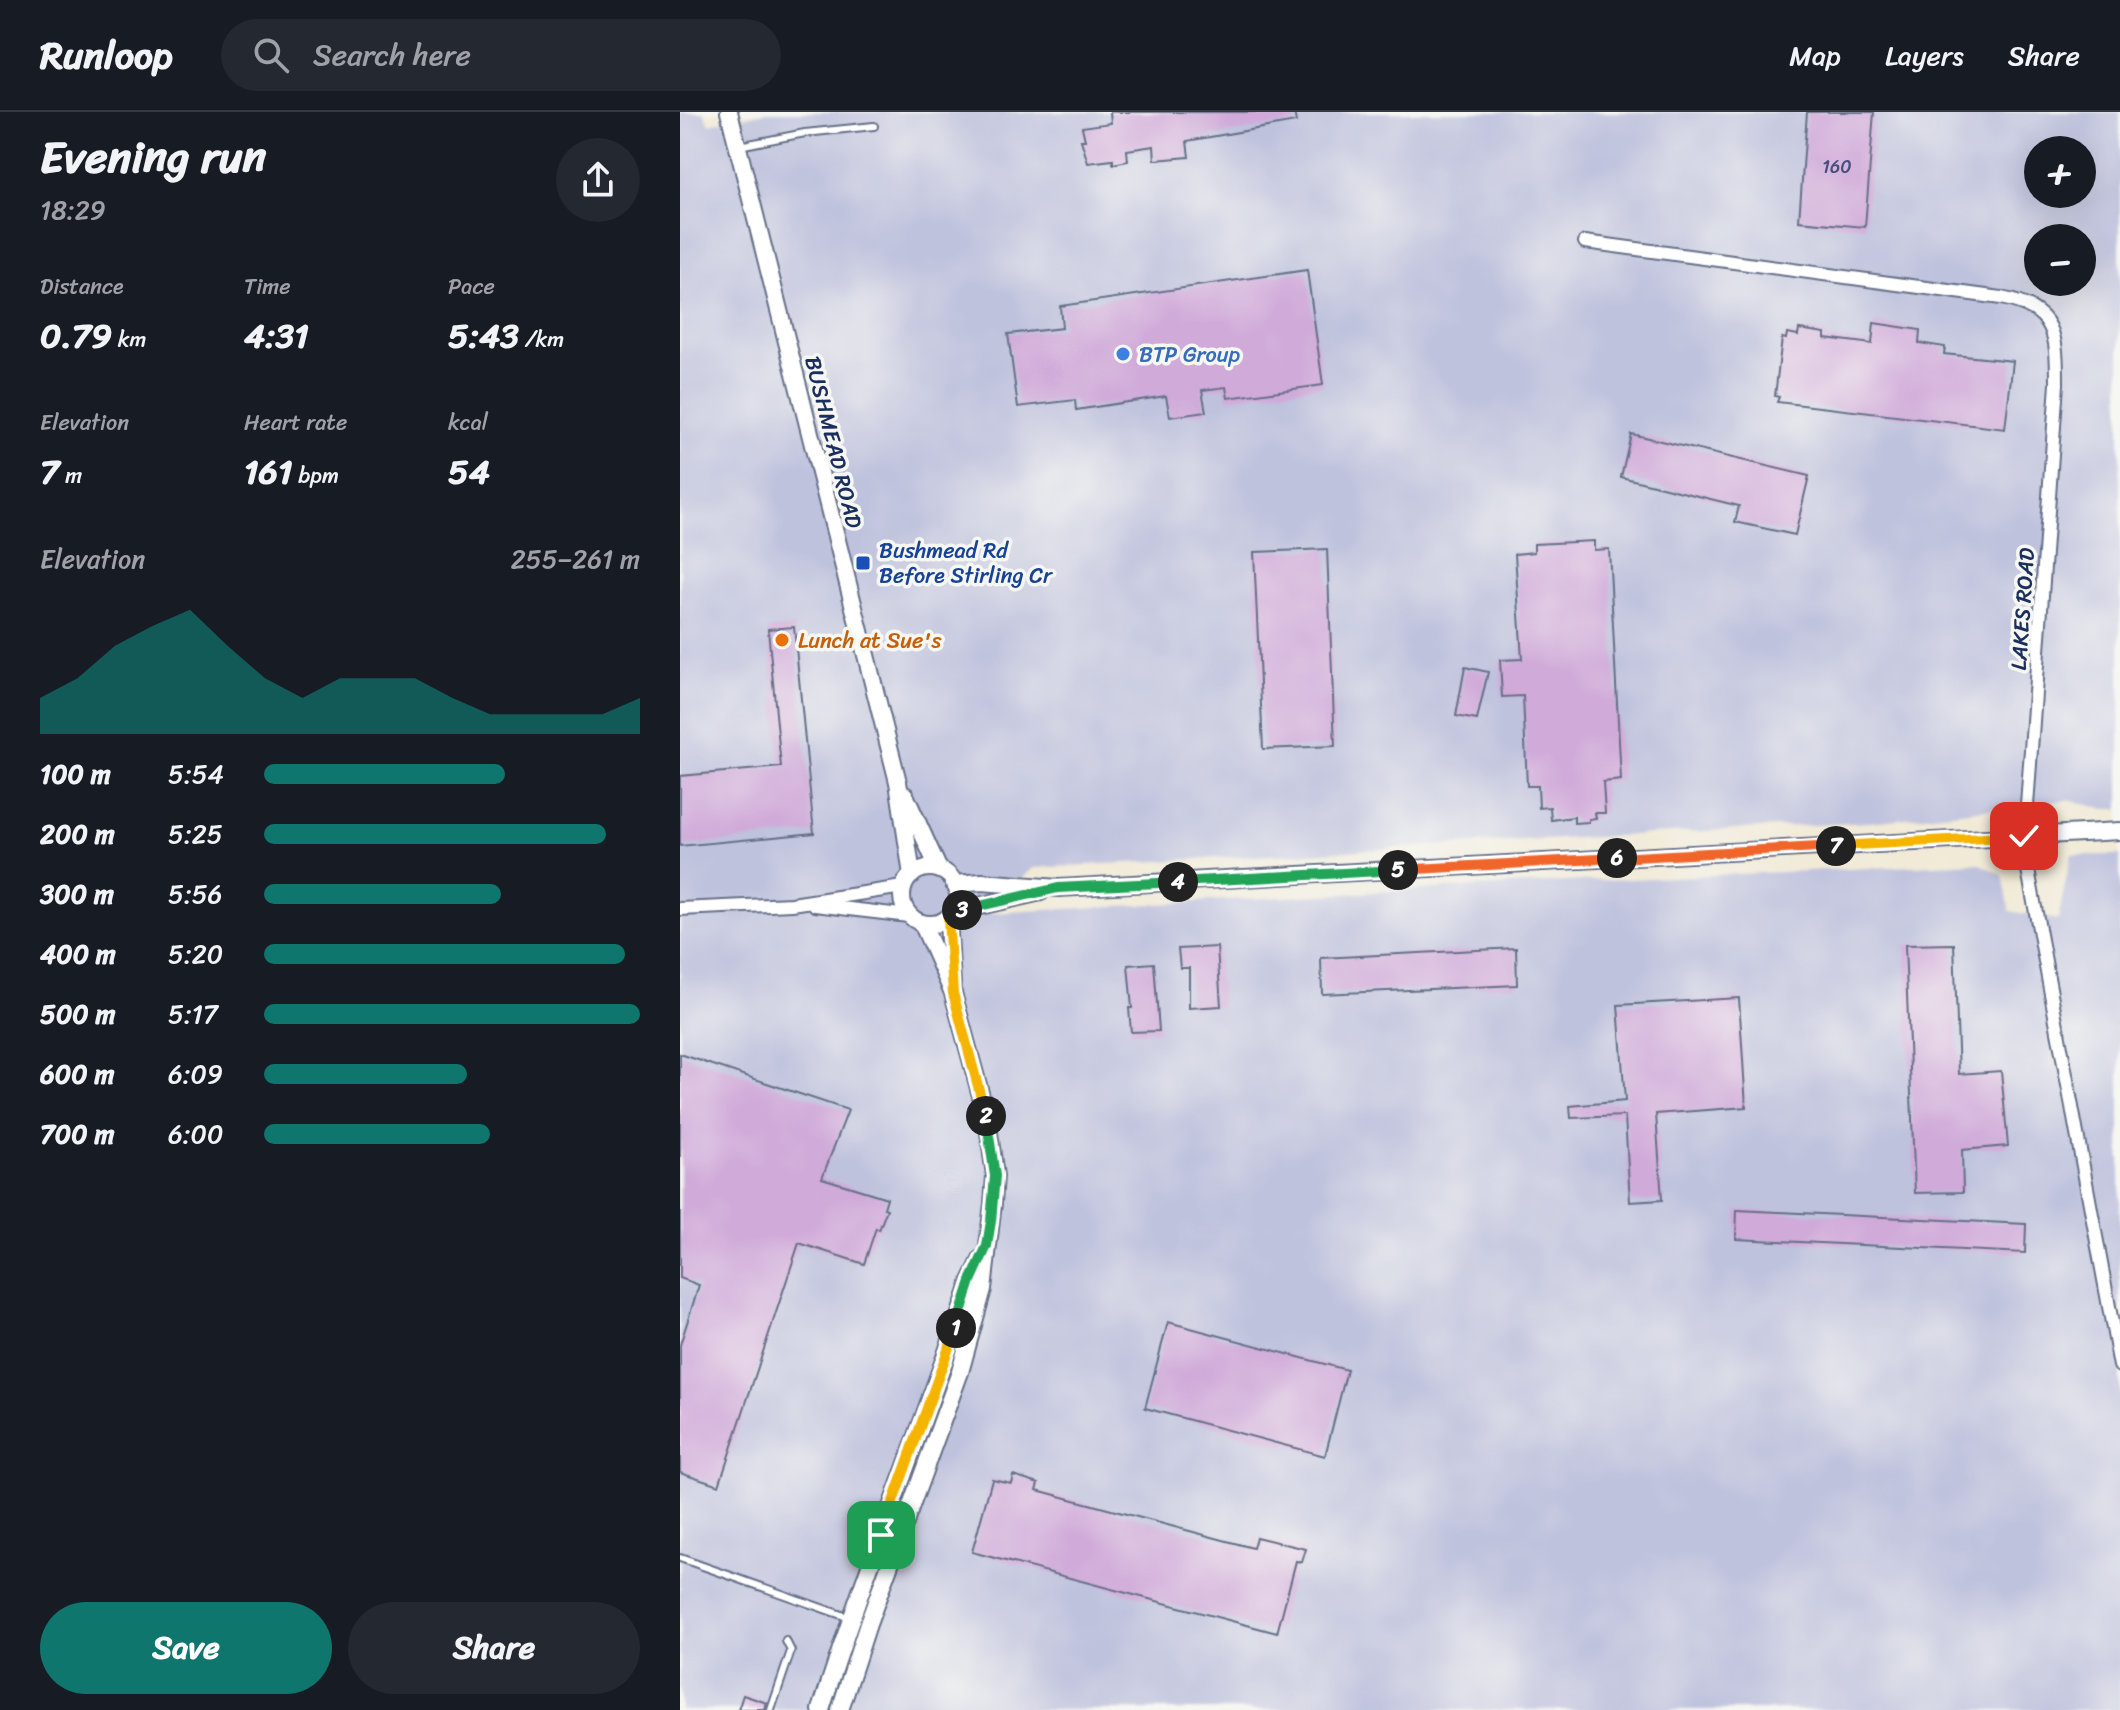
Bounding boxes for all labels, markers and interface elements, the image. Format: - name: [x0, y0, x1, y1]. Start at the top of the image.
- search box: [221, 19, 781, 91]
- text: Runloop: [40, 22, 173, 89]
- text: Search here: [313, 28, 471, 82]
- text: Map: [1789, 31, 1841, 80]
- text: Layers: [1885, 31, 1964, 80]
- text: Share: [2008, 31, 2080, 80]
- icon: search: [249, 33, 293, 77]
- text: Evening run: [40, 118, 266, 196]
- map controls: [2024, 136, 2096, 296]
- button: +: [2024, 136, 2096, 208]
- button: share: [556, 138, 640, 222]
- house number: 160: [1822, 151, 1852, 183]
- text: 18:29: [40, 187, 106, 233]
- button: −: [2024, 224, 2096, 296]
- text: Distance: [40, 267, 124, 306]
- text: Time: [244, 267, 291, 306]
- text: Pace: [448, 267, 495, 306]
- text: 0.79: [40, 306, 112, 366]
- text: 4:31: [244, 306, 309, 366]
- text: 5:43: [448, 306, 519, 366]
- text: km: [112, 320, 146, 359]
- text: /km: [519, 320, 564, 359]
- place label: BTP Group: [1139, 335, 1241, 374]
- marker: BTP Group: [1114, 345, 1132, 363]
- street label: BUSHMEAD ROAD: [793, 352, 874, 533]
- text: Elevation: [40, 403, 129, 442]
- text: Heart rate: [244, 403, 347, 442]
- text: kcal: [448, 403, 488, 442]
- text: 7: [40, 442, 59, 502]
- text: 161: [244, 442, 292, 502]
- text: 54: [448, 442, 490, 502]
- text: m: [59, 456, 82, 495]
- text: bpm: [292, 456, 339, 495]
- place label: Bushmead Rd Before Stirling Cr: [879, 531, 1054, 595]
- text: Elevation: [40, 536, 145, 582]
- text: 255–261 m: [511, 536, 640, 582]
- street label: LAKES ROAD: [1999, 546, 2046, 672]
- marker: Bushmead Rd Before Stirling Cr: [854, 554, 872, 572]
- place label: Lunch at Sue's: [798, 621, 943, 660]
- marker: Lunch at Sue's: [773, 631, 791, 649]
- text: 100 m: [40, 751, 111, 797]
- text: 5:54: [168, 751, 224, 797]
- pin: [1990, 802, 2058, 870]
- text: 200 m: [40, 811, 115, 857]
- text: 5:25: [168, 811, 223, 857]
- icon: check: [2002, 814, 2046, 858]
- pin: 7: [1816, 826, 1856, 866]
- text: 7: [1830, 826, 1842, 865]
- pin: 6: [1597, 838, 1637, 878]
- text: 6: [1611, 838, 1623, 877]
- pin: 5: [1378, 850, 1418, 890]
- text: 5: [1391, 850, 1405, 889]
- pin: 4: [1158, 862, 1198, 902]
- text: 4: [1171, 862, 1185, 901]
- text: 300 m: [40, 871, 114, 917]
- text: 5:56: [168, 871, 222, 917]
- pin: 3: [942, 890, 982, 930]
- text: 3: [956, 890, 968, 929]
- text: 400 m: [40, 931, 116, 977]
- text: 5:20: [168, 931, 223, 977]
- text: 500 m: [40, 991, 115, 1037]
- text: 5:17: [168, 991, 218, 1037]
- text: 600 m: [40, 1051, 114, 1097]
- text: 6:09: [168, 1051, 223, 1097]
- pin: 2: [966, 1096, 1006, 1136]
- text: 2: [980, 1096, 992, 1135]
- text: 700 m: [40, 1111, 114, 1157]
- text: 6:00: [168, 1111, 223, 1157]
- pin: 1: [936, 1308, 976, 1348]
- text: 1: [951, 1308, 961, 1347]
- pin: [847, 1501, 915, 1569]
- icon: arrive: [859, 1513, 903, 1557]
- button: Save: [40, 1602, 332, 1694]
- button: Share: [348, 1602, 640, 1694]

